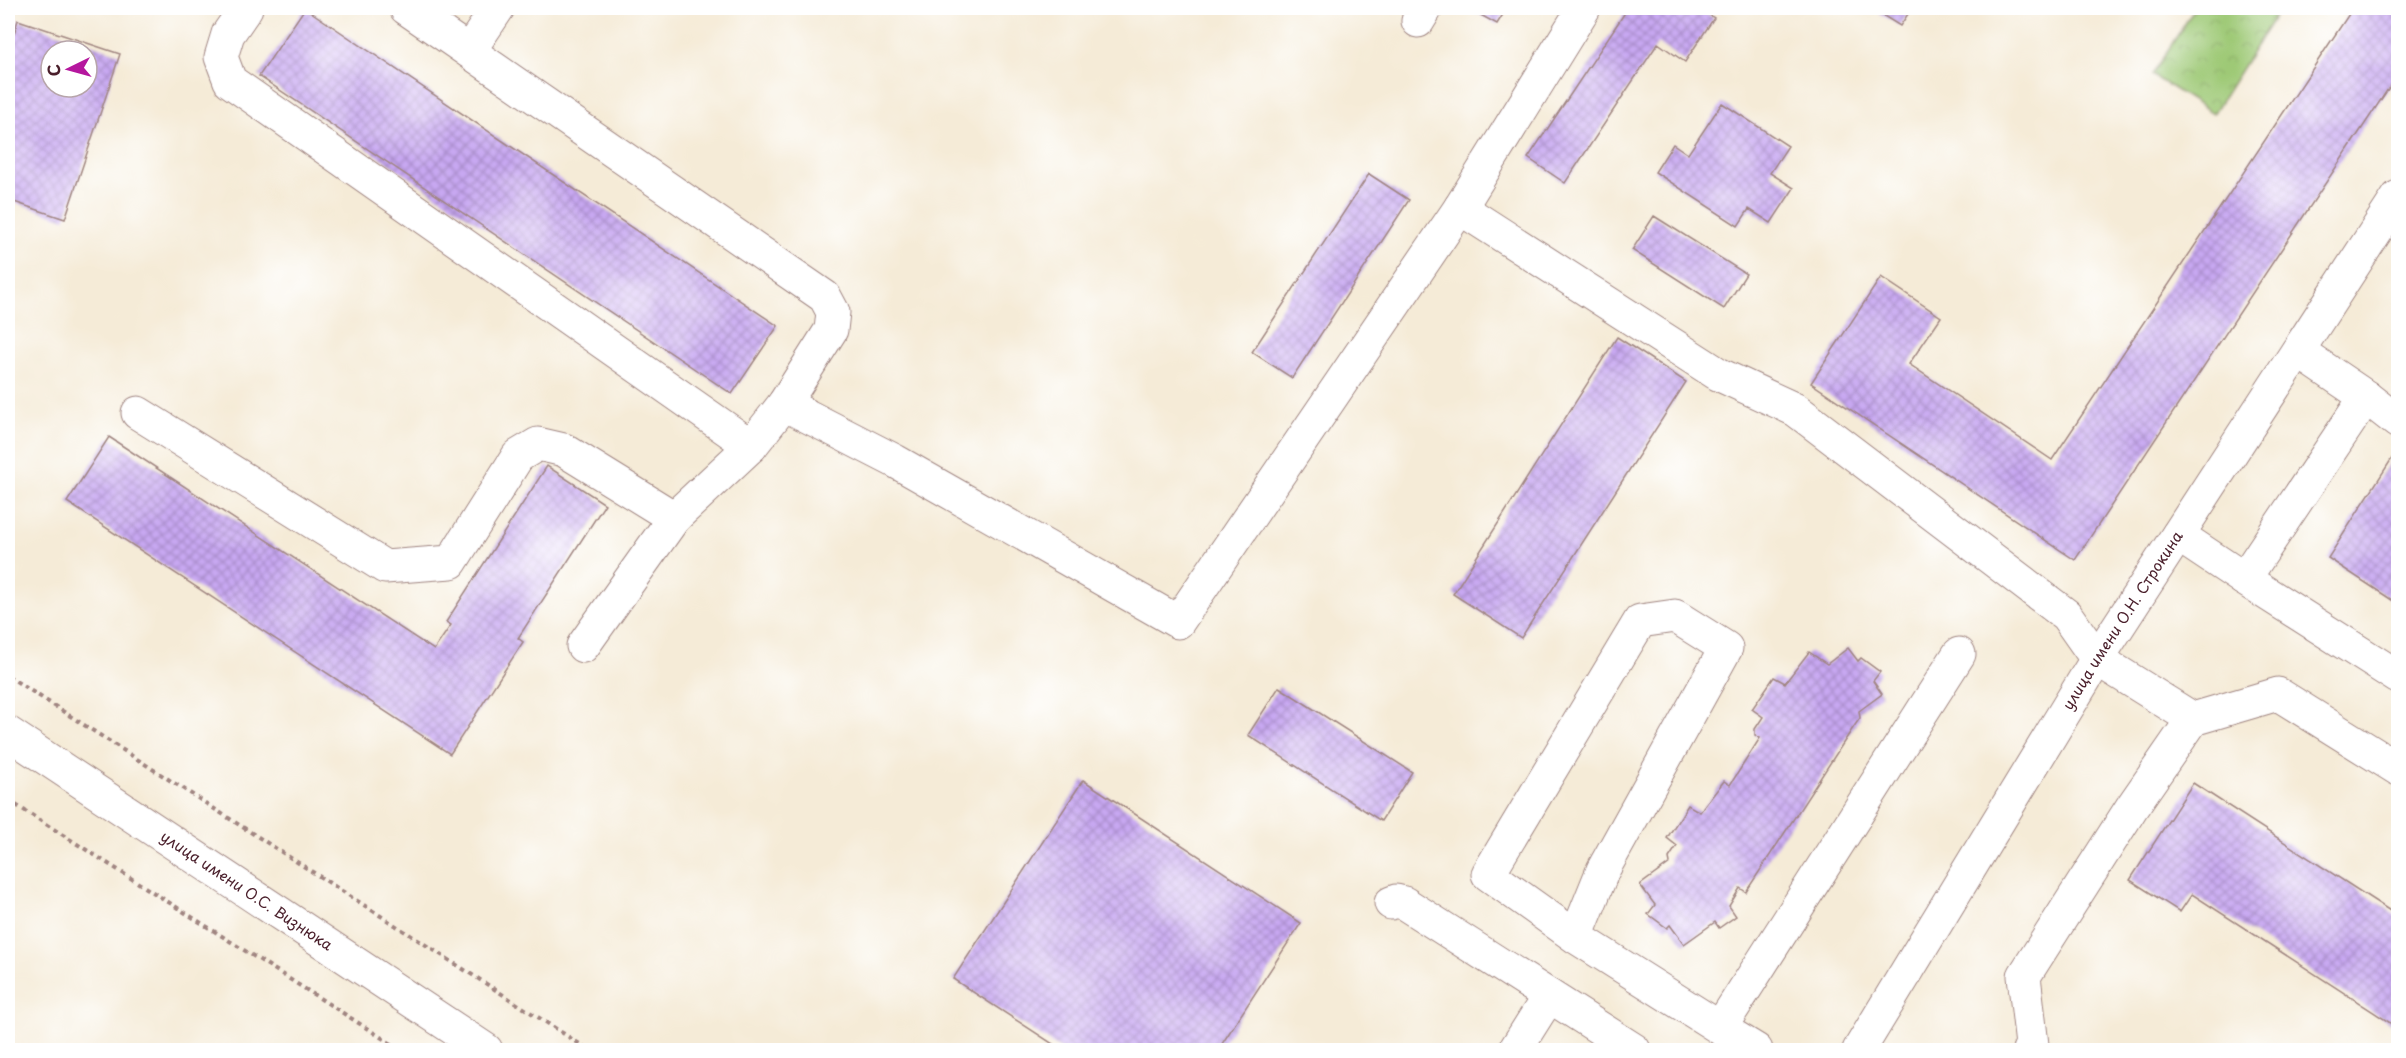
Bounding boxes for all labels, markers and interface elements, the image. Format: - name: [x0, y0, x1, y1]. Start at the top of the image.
- north arrow: [39, 39, 99, 99]
- text: С: [41, 63, 66, 77]
- street label: улица имени О.Н. Строкина: [2056, 525, 2188, 714]
- street label: улица имени О.С. Визнюка: [156, 824, 338, 956]

